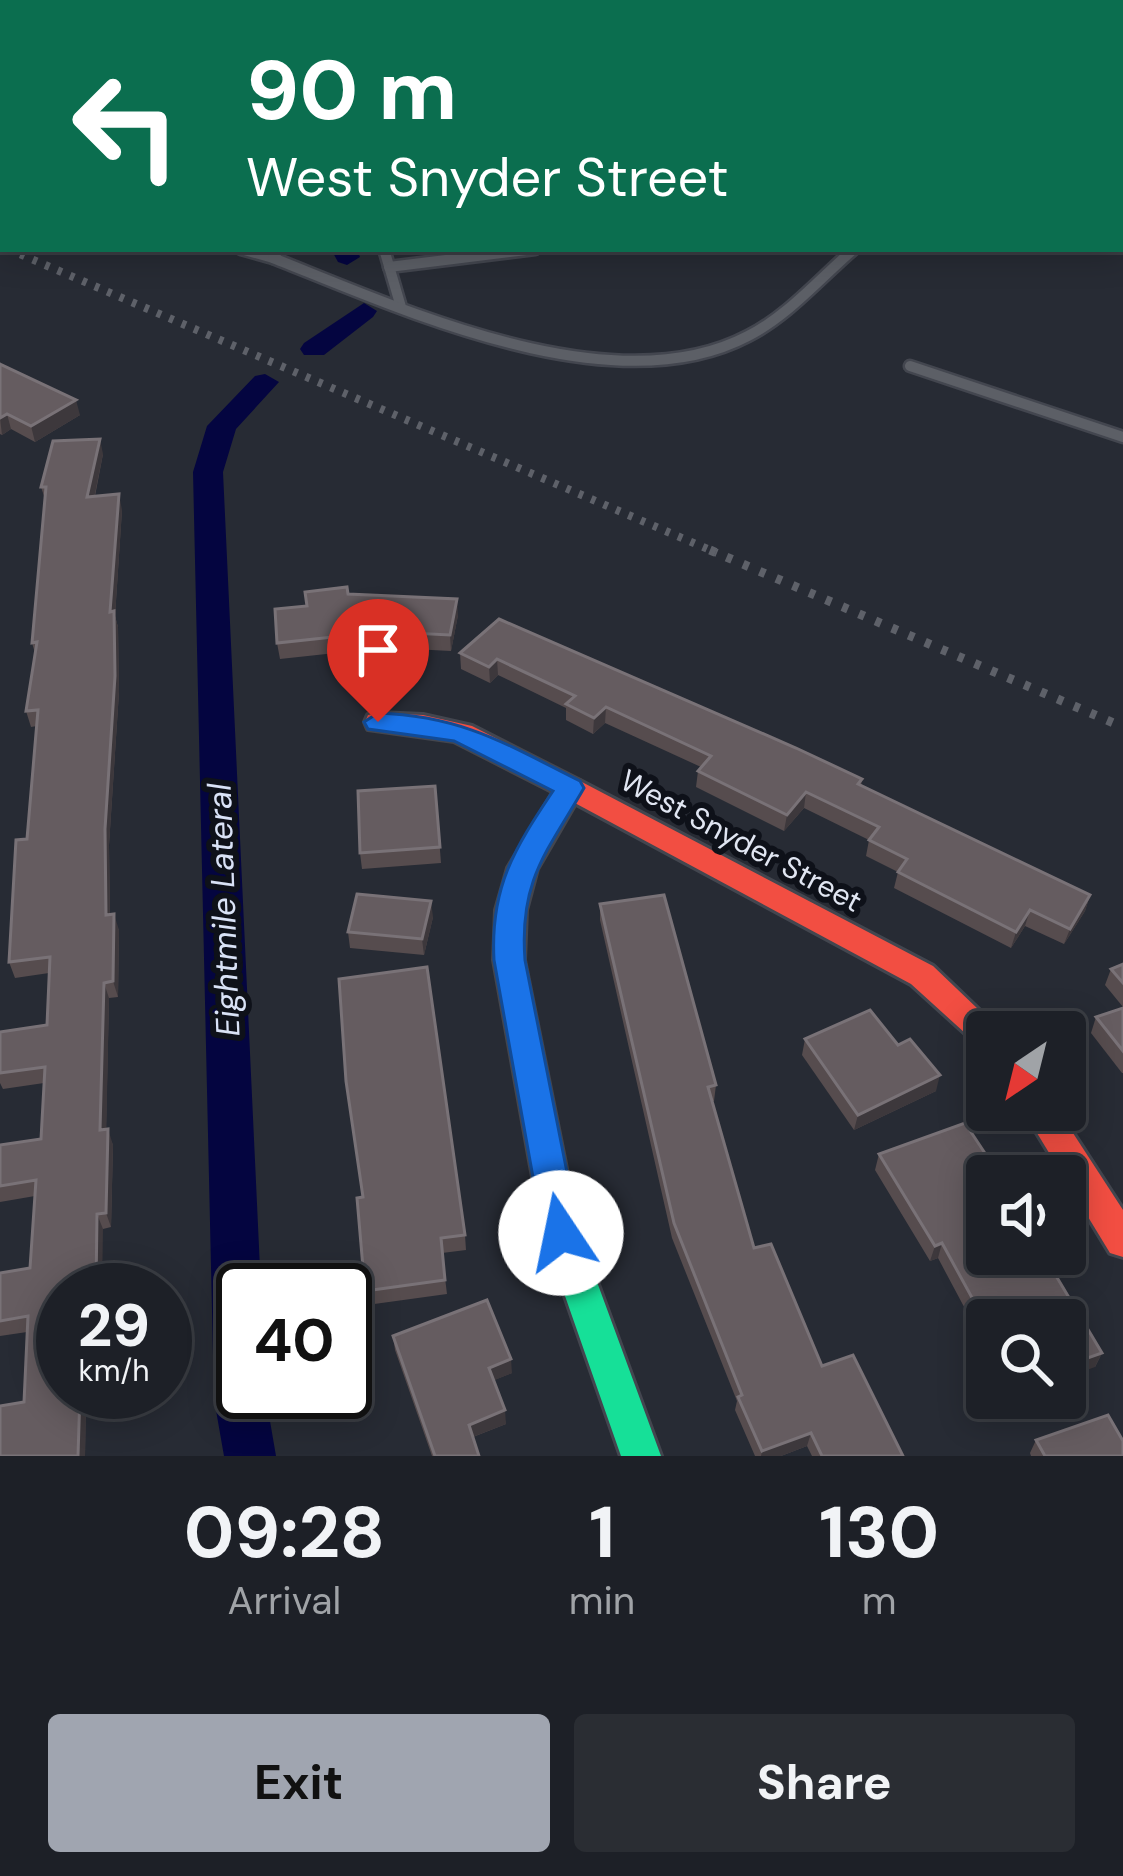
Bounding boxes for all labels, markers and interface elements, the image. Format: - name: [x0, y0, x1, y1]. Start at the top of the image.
- text: 90 m: [246, 36, 457, 145]
- icon: left: [48, 48, 204, 204]
- text: West Snyder Street: [246, 142, 729, 213]
- pin: [327, 599, 429, 722]
- icon: arrive: [345, 617, 411, 683]
- street label: West Snyder Street: [614, 760, 869, 921]
- water label: Eightmile Lateral: [198, 782, 249, 1037]
- north arrow: [966, 1011, 1086, 1131]
- map controls: [966, 1011, 1086, 1419]
- button: sound: [966, 1155, 1086, 1275]
- position arrow: [498, 1170, 624, 1296]
- speed limit sign: 40: [216, 1263, 372, 1419]
- text: 29: [78, 1286, 150, 1365]
- button: search: [966, 1299, 1086, 1419]
- text: km/h: [79, 1351, 149, 1390]
- text: 09:28: [184, 1486, 385, 1579]
- text: 1: [589, 1486, 615, 1579]
- text: 130: [819, 1486, 939, 1579]
- text: Arrival: [228, 1575, 341, 1626]
- text: min: [569, 1575, 635, 1626]
- text: m: [862, 1575, 897, 1626]
- button: Exit: [48, 1714, 550, 1852]
- button: Share: [574, 1714, 1075, 1852]

